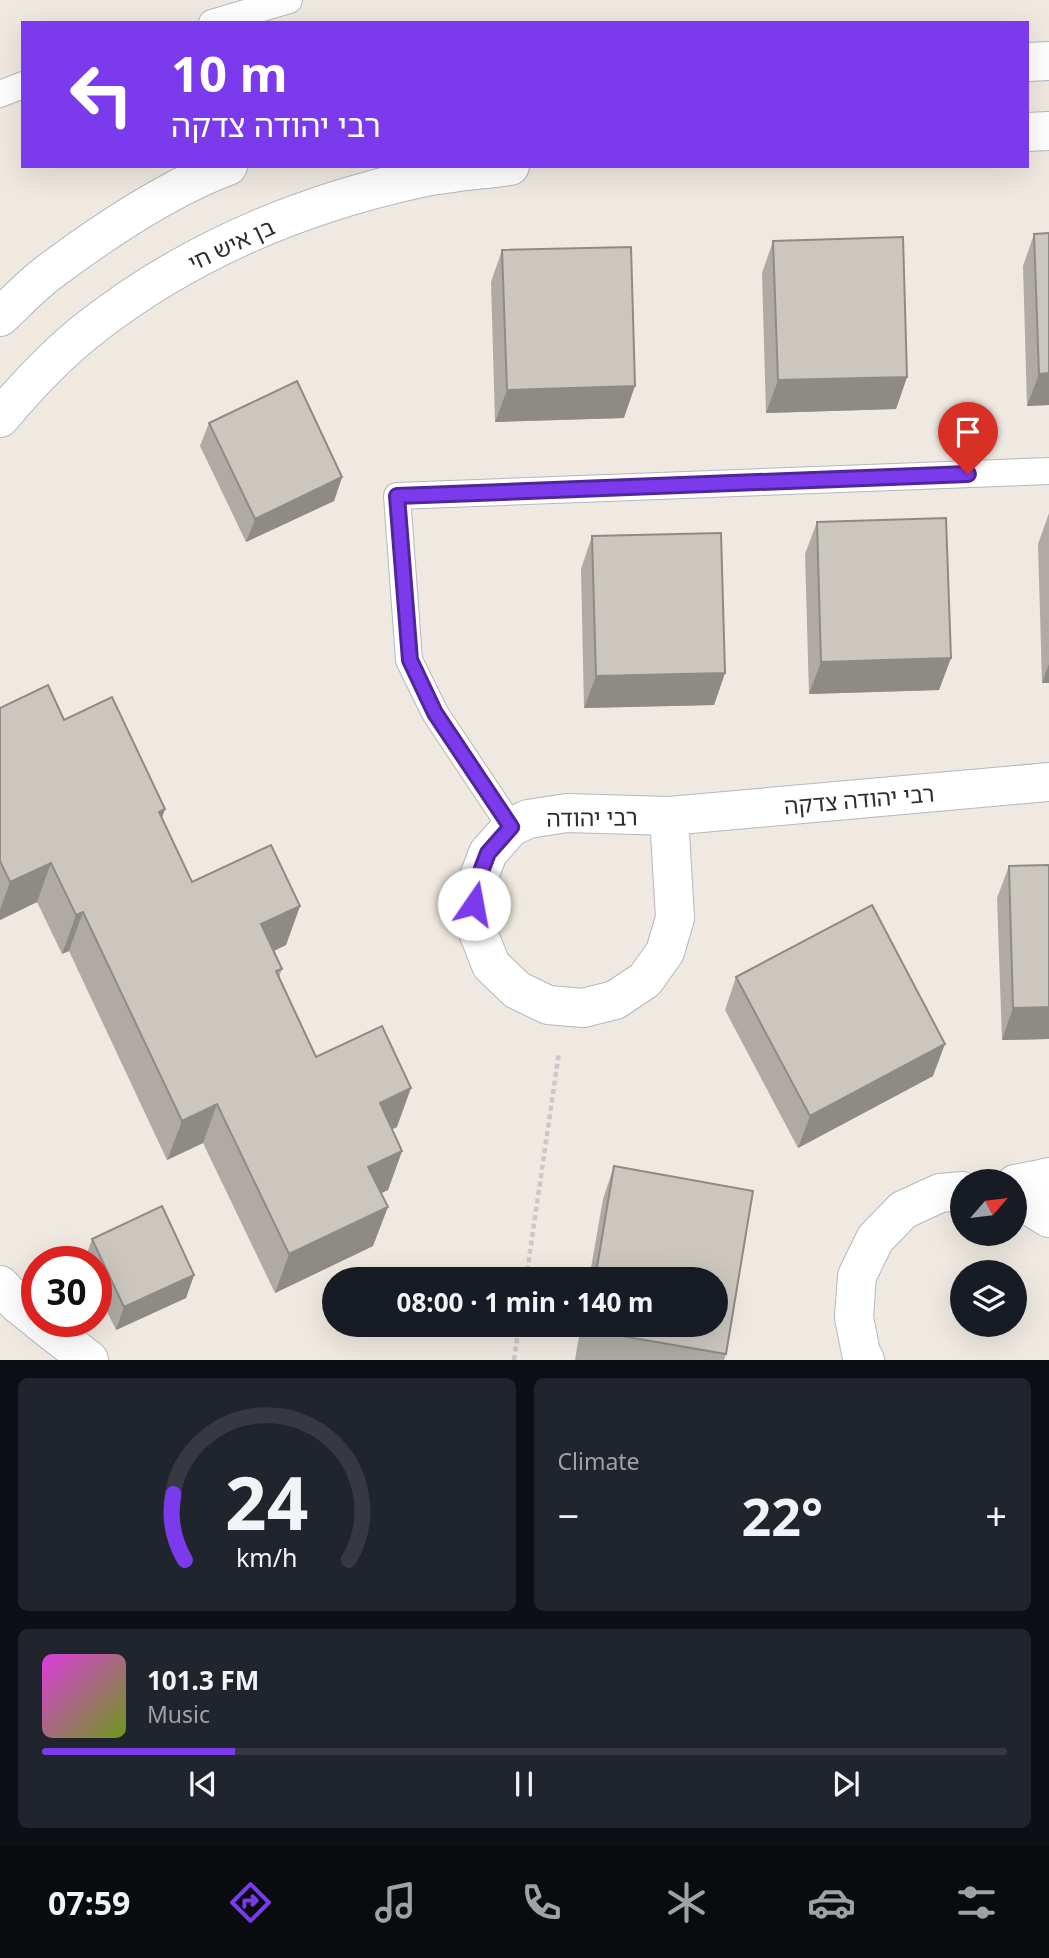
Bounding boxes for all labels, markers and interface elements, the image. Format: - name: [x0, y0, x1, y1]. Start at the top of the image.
- text: 10 m: [171, 40, 288, 106]
- icon: left: [56, 49, 147, 140]
- text: רבי יהודה צדקה: [171, 103, 381, 146]
- street label: בן איש חי: [182, 210, 280, 278]
- pin: [938, 402, 998, 474]
- icon: arrive: [949, 413, 987, 451]
- street label: רבי יהודה צדקה: [783, 776, 935, 822]
- street label: רבי יהודה: [546, 800, 638, 834]
- position arrow: [437, 867, 511, 941]
- north arrow: [950, 1169, 1027, 1246]
- map controls: [950, 1169, 1027, 1337]
- speed limit sign: 30: [21, 1246, 112, 1337]
- button: layers: [950, 1260, 1027, 1337]
- text: 08:00 · 1 min · 140 m: [397, 1284, 653, 1320]
- text: Climate: [558, 1445, 640, 1477]
- text: 24: [225, 1453, 308, 1552]
- text: 22°: [741, 1480, 823, 1551]
- text: −: [558, 1489, 579, 1541]
- text: +: [985, 1489, 1007, 1541]
- text: km/h: [236, 1540, 298, 1574]
- text: 101.3 FM: [147, 1662, 259, 1698]
- text: Music: [147, 1698, 210, 1730]
- icon: previous: [184, 1765, 222, 1803]
- icon: pause: [505, 1765, 543, 1803]
- icon: next: [827, 1765, 865, 1803]
- icon: directions: [226, 1878, 275, 1927]
- icon: music: [371, 1878, 420, 1927]
- icon: phone: [517, 1878, 566, 1927]
- icon: climate: [662, 1878, 711, 1927]
- icon: car: [807, 1878, 856, 1927]
- icon: filters: [952, 1878, 1001, 1927]
- text: 07:59: [48, 1881, 130, 1924]

